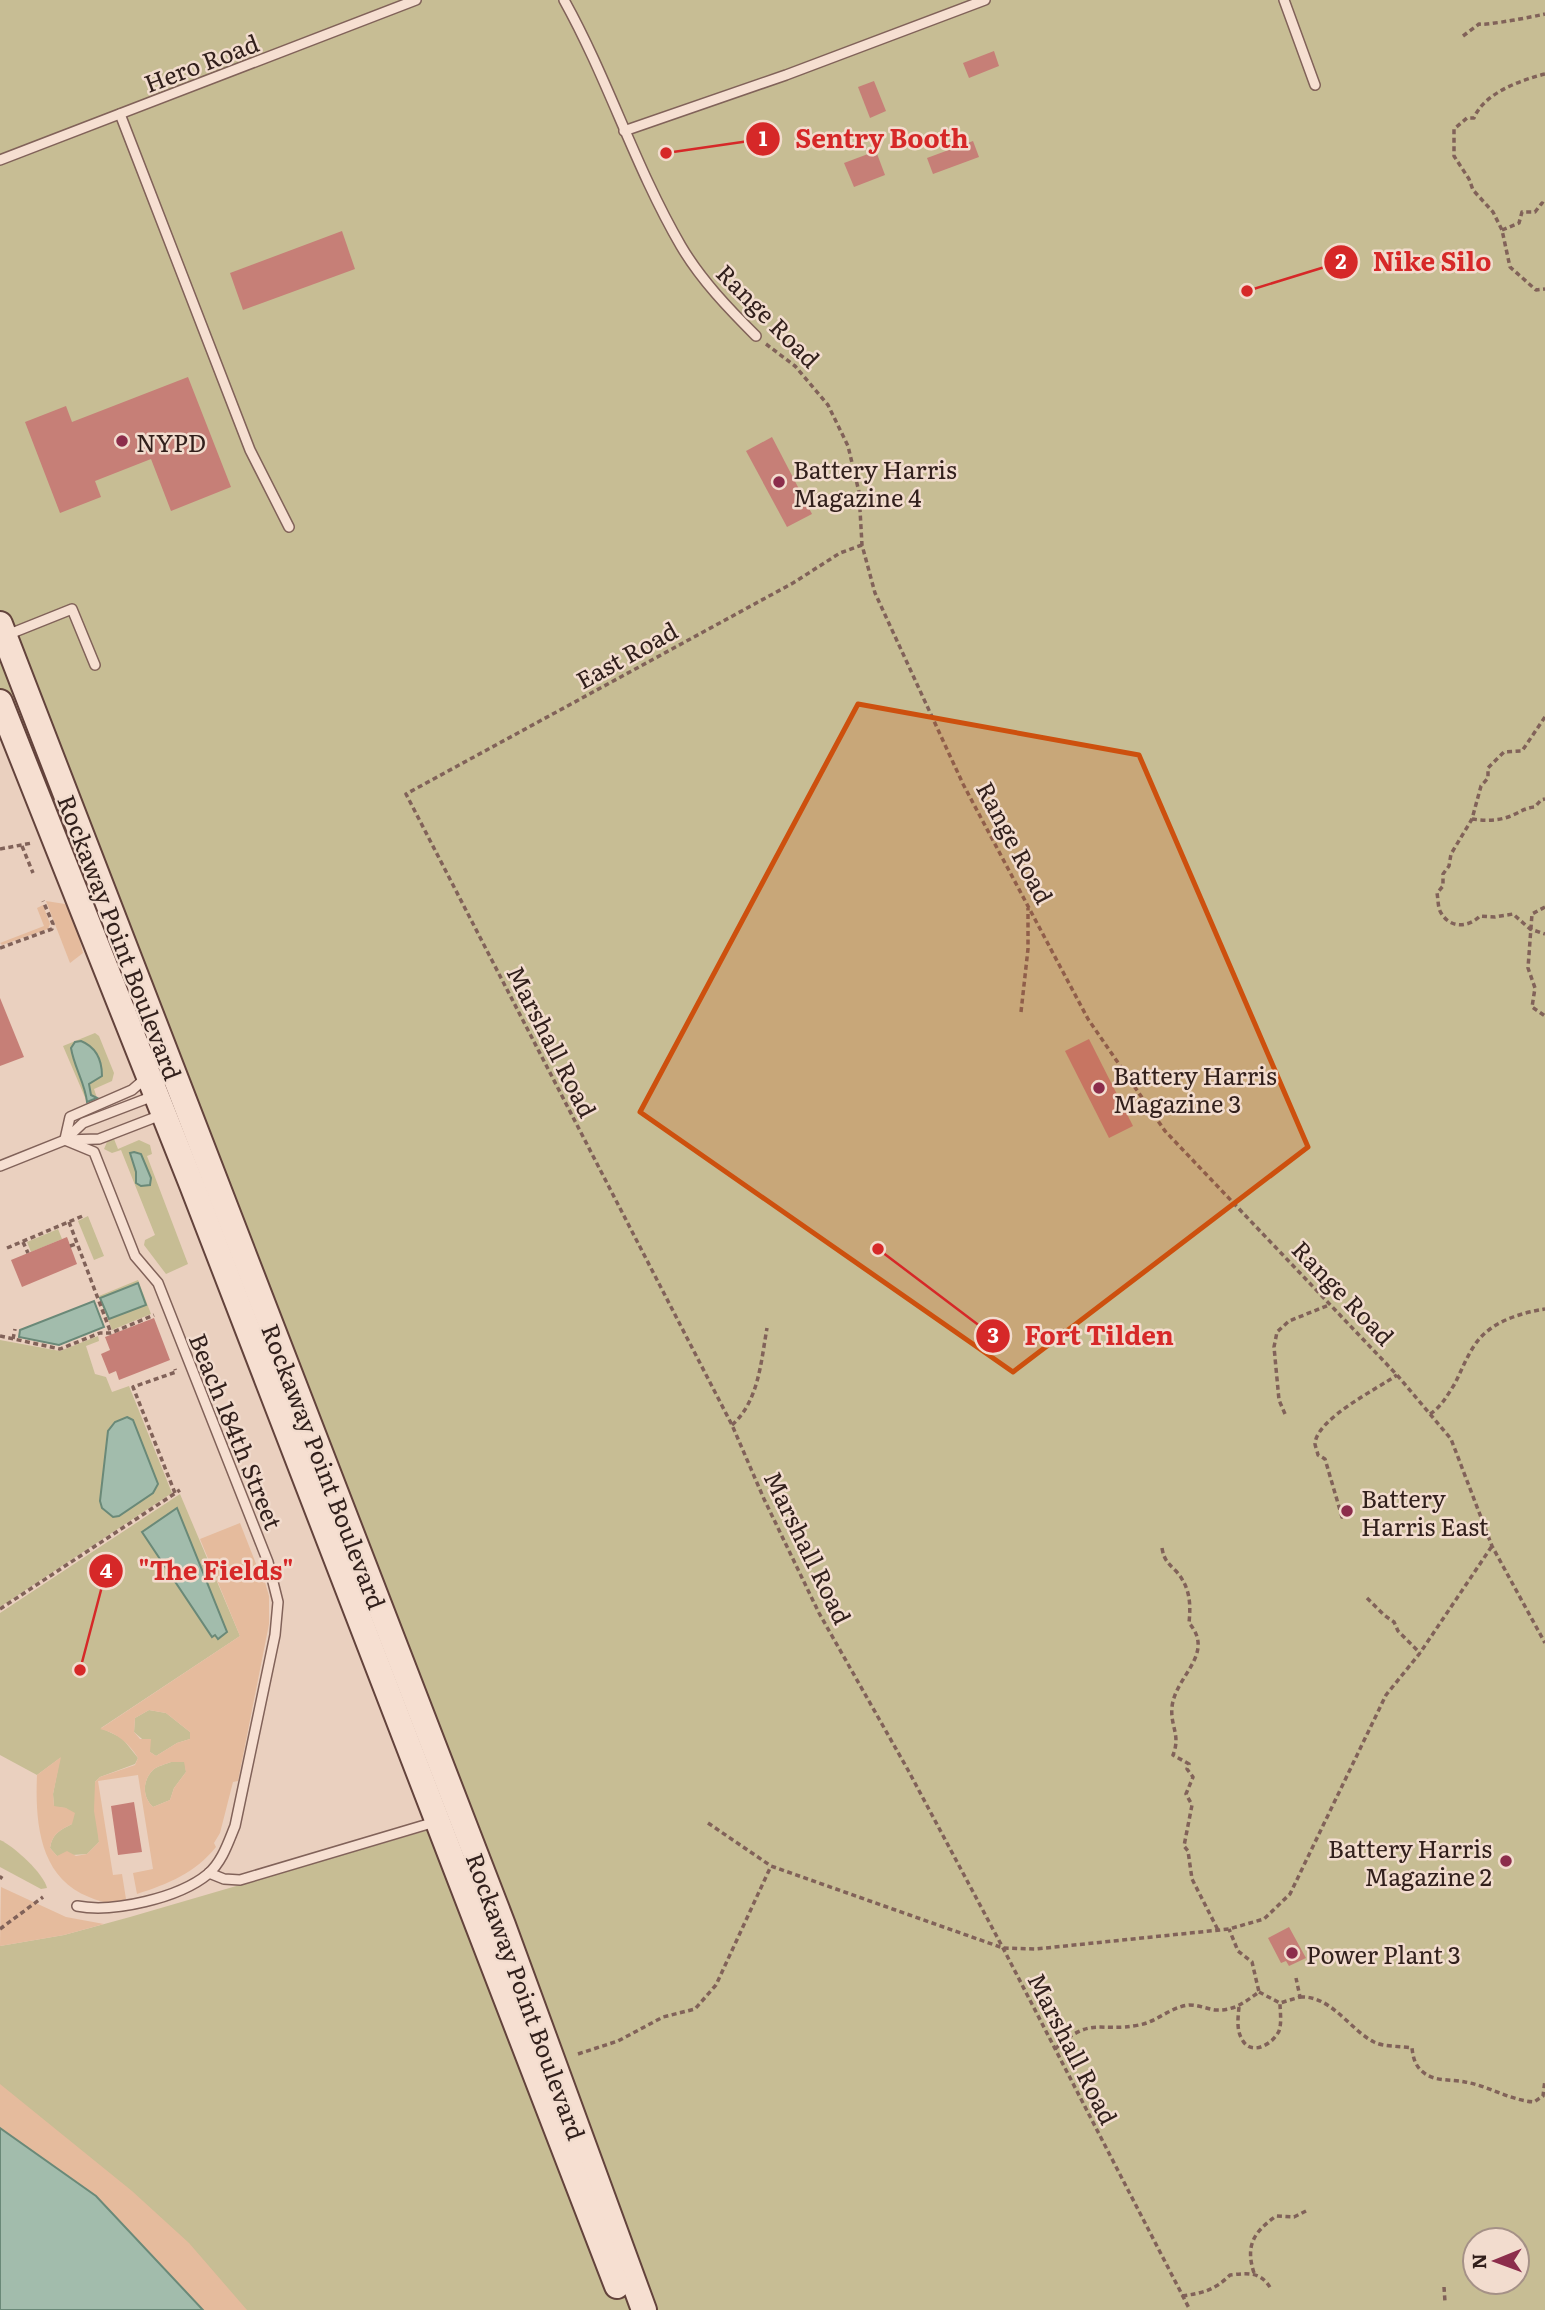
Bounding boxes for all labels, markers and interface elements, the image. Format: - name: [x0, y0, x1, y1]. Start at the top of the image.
- street label: Hero Road: [139, 24, 264, 100]
- callout: Sentry Booth: [746, 115, 982, 162]
- text: Sentry Booth: [795, 117, 969, 156]
- text: 1: [759, 121, 768, 152]
- callout: Nike Silo: [1323, 238, 1505, 285]
- text: Nike Silo: [1373, 240, 1491, 279]
- text: 2: [1335, 244, 1347, 275]
- street label: Range Road: [709, 255, 829, 375]
- place label: NYPD: [136, 424, 206, 459]
- marker: NYPD: [114, 433, 130, 449]
- place label: Battery Harris Magazine 4: [793, 451, 957, 514]
- marker: Battery Harris Magazine 4: [771, 474, 787, 490]
- street label: East Road: [569, 612, 683, 696]
- street label: Range Road: [969, 775, 1063, 910]
- street label: Rockaway Point Boulevard: [50, 789, 192, 1085]
- street label: Marshall Road: [500, 959, 607, 1123]
- place label: Battery Harris Magazine 3: [1113, 1057, 1277, 1120]
- marker: Battery Harris Magazine 3: [1091, 1080, 1107, 1096]
- street label: Range Road: [1285, 1232, 1403, 1353]
- callout: Fort Tilden: [975, 1312, 1188, 1359]
- text: Fort Tilden: [1024, 1314, 1174, 1353]
- street label: Rockaway Point Boulevard: [254, 1318, 396, 1614]
- text: 3: [987, 1318, 999, 1349]
- street label: Beach 184th Street: [182, 1328, 292, 1535]
- street label: Marshall Road: [757, 1465, 861, 1630]
- place label: Battery Harris East: [1361, 1480, 1489, 1543]
- marker: Battery Harris East: [1339, 1503, 1355, 1519]
- callout: "The Fields": [89, 1548, 307, 1595]
- text: "The Fields": [138, 1549, 294, 1588]
- text: 4: [100, 1553, 113, 1584]
- place label: Battery Harris Magazine 2: [1328, 1830, 1492, 1893]
- street label: Rockaway Point Boulevard: [459, 1848, 595, 2145]
- marker: Battery Harris Magazine 2: [1498, 1853, 1514, 1869]
- place label: Power Plant 3: [1306, 1936, 1461, 1971]
- marker: Power Plant 3: [1284, 1945, 1300, 1961]
- street label: Marshall Road: [1021, 1966, 1128, 2130]
- north arrow: [1461, 2226, 1531, 2296]
- text: N: [1464, 2253, 1492, 2270]

